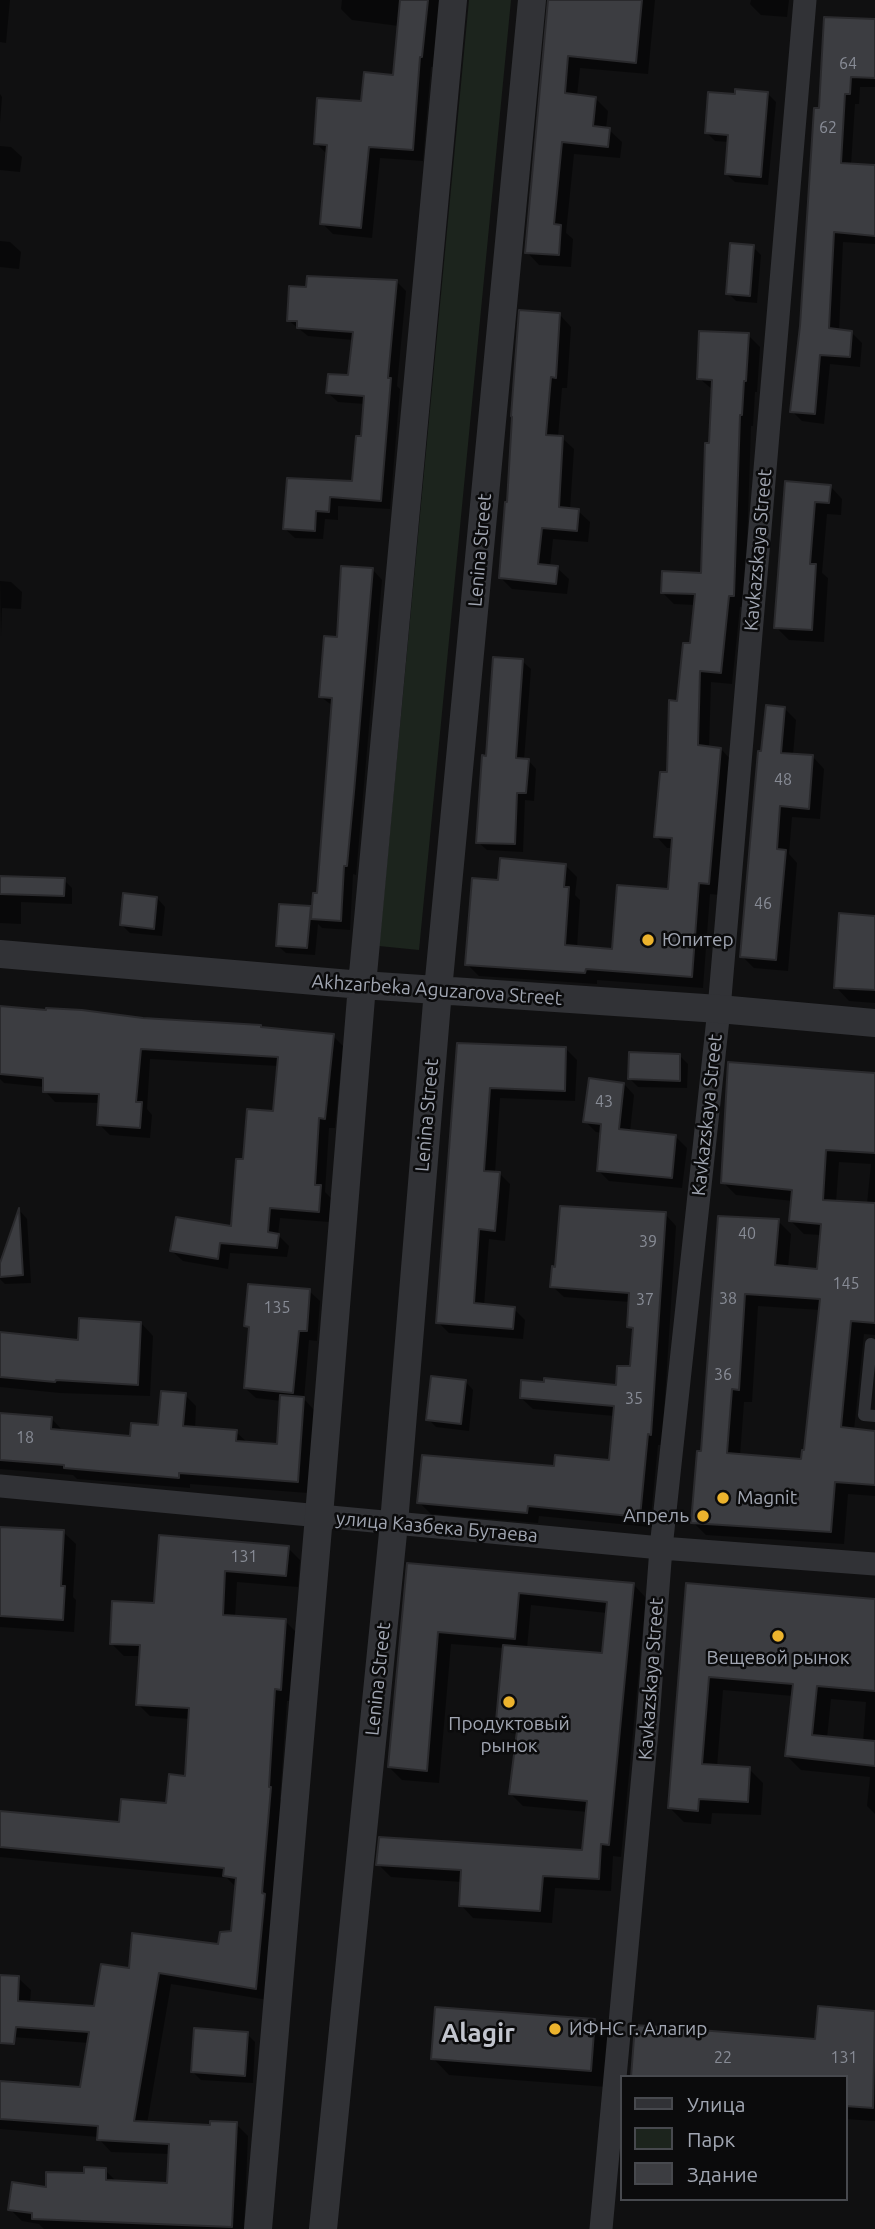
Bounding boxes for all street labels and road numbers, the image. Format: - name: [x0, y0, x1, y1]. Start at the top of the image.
- street label: Kavkazskaya Street: [740, 468, 776, 632]
- street label: Lenina Street: [464, 492, 496, 608]
- street label: Akhzarbeka Aguzarova Street: [311, 970, 563, 1010]
- street label: Kavkazskaya Street: [687, 1033, 727, 1197]
- street label: Lenina Street: [411, 1057, 443, 1173]
- street label: улица Казбека Бутаева: [335, 1507, 539, 1547]
- street label: Kavkazskaya Street: [634, 1597, 668, 1761]
- street label: Lenina Street: [361, 1621, 395, 1737]

